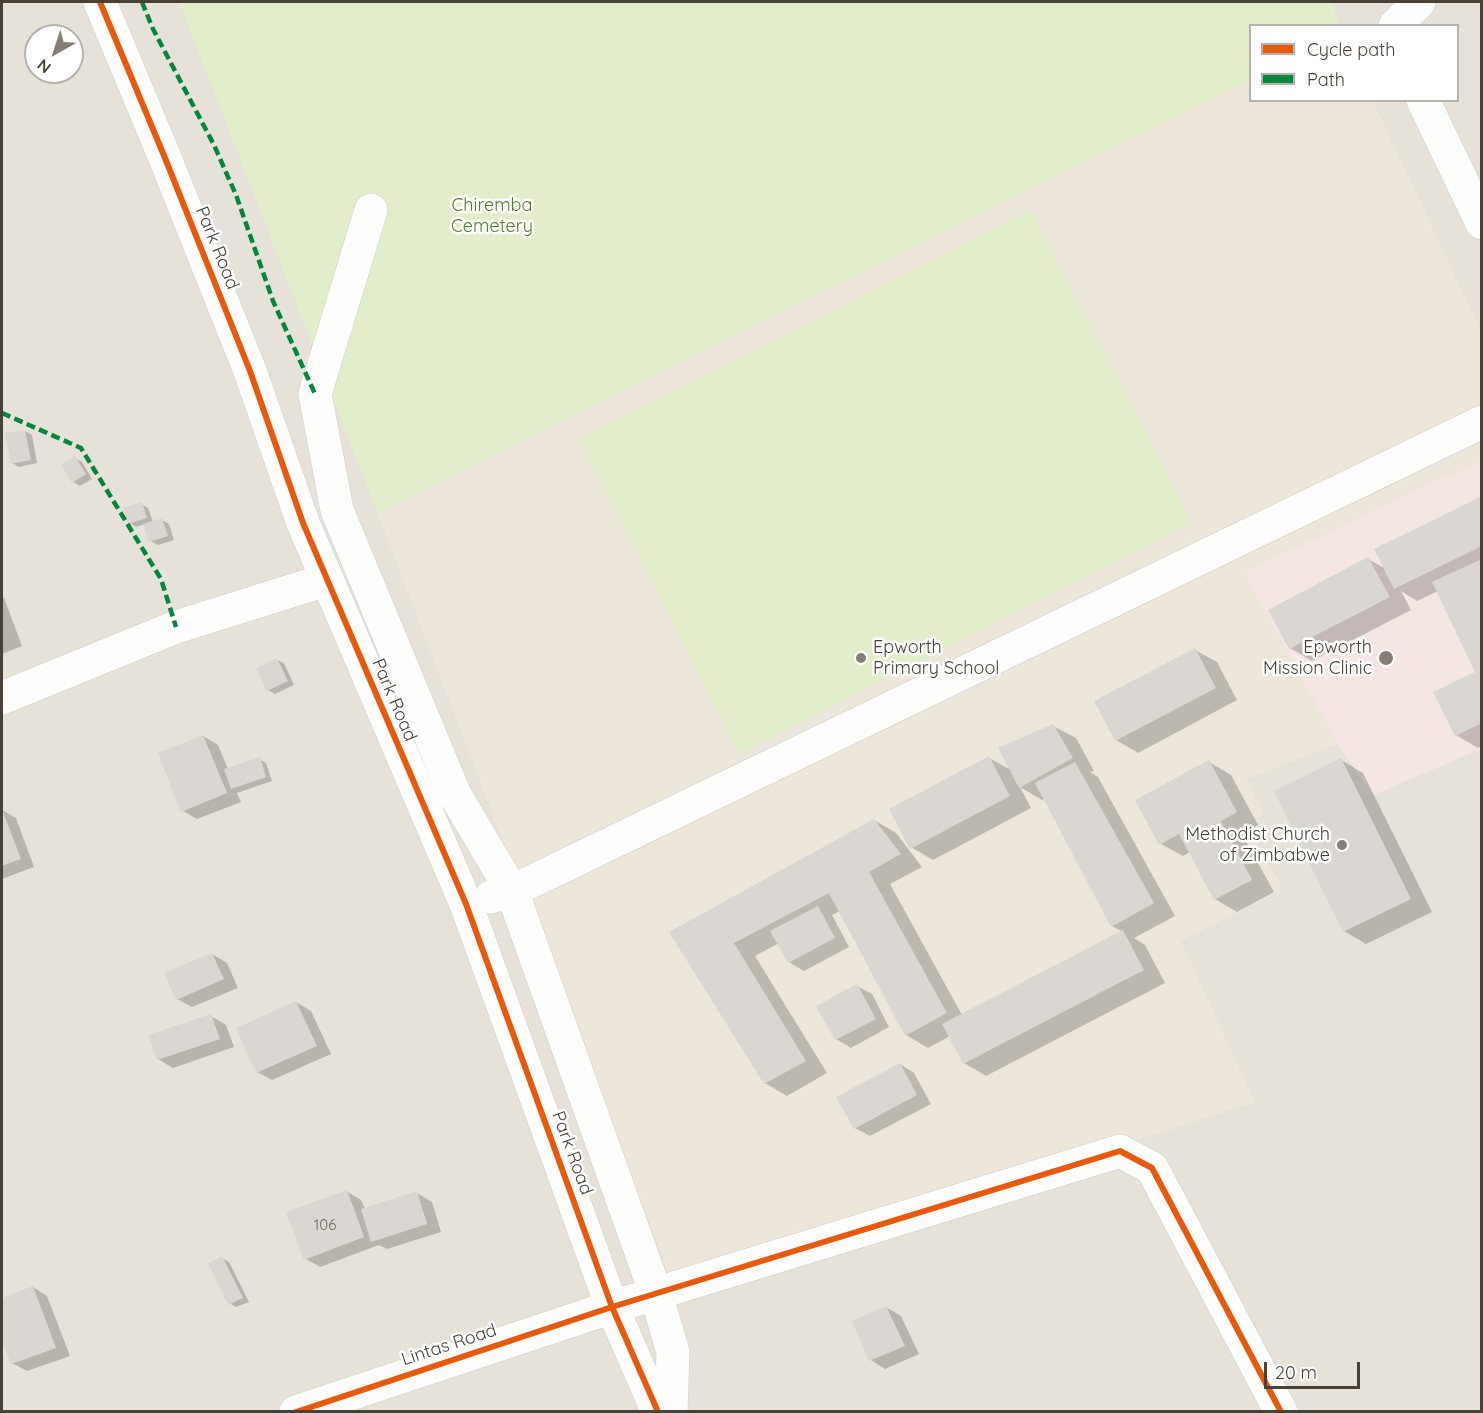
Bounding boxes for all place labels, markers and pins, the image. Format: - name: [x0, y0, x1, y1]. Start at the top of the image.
- place label: Epworth Primary School: [873, 637, 999, 680]
- place label: Epworth Mission Clinic: [1263, 637, 1372, 680]
- marker: Epworth Mission Clinic: [1377, 649, 1395, 667]
- marker: Epworth Primary School: [854, 651, 868, 665]
- place label: Methodist Church of Zimbabwe: [1185, 824, 1330, 866]
- marker: Methodist Church of Zimbabwe: [1335, 838, 1349, 852]

